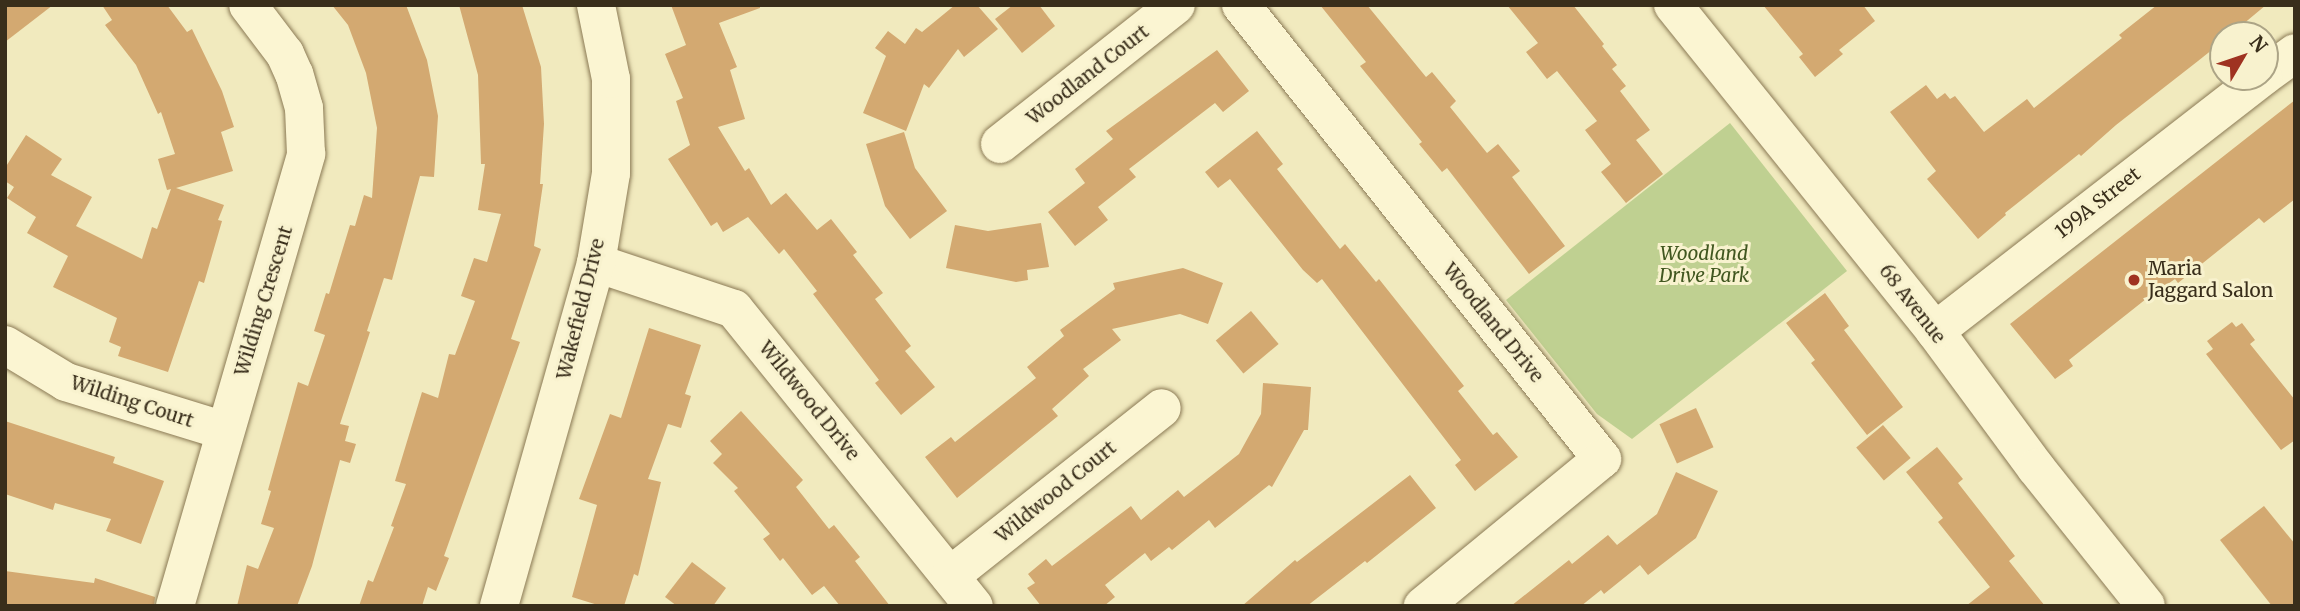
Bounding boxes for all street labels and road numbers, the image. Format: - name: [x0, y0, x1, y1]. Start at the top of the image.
- street label: Woodland Court: [1022, 20, 1154, 130]
- street label: 199A Street: [2051, 163, 2145, 243]
- street label: Wilding Crescent: [230, 223, 298, 379]
- street label: Wakefield Drive: [552, 236, 610, 382]
- street label: Woodland Drive: [1438, 259, 1548, 387]
- street label: 68 Avenue: [1874, 260, 1950, 348]
- street label: Wildwood Drive: [754, 337, 864, 465]
- street label: Wilding Court: [68, 371, 196, 433]
- street label: Wildwood Court: [991, 436, 1121, 548]

